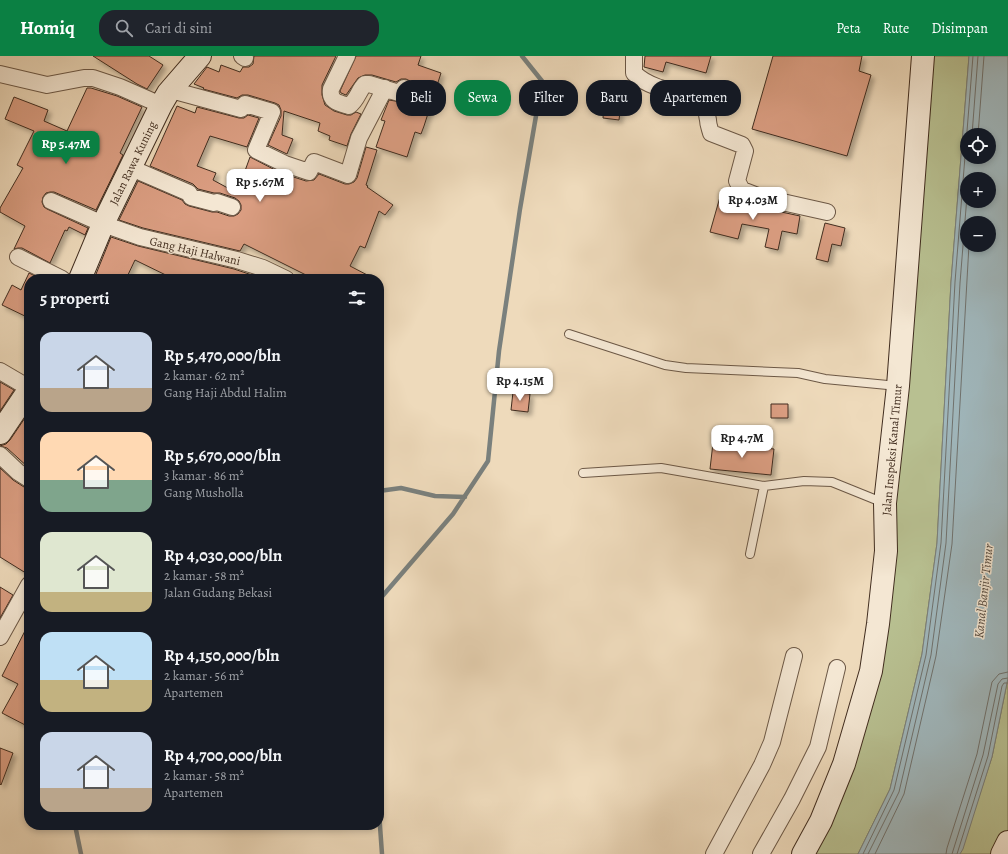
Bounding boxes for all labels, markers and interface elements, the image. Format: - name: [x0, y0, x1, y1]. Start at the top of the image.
- search box: [99, 10, 379, 46]
- text: Homiq: [20, 15, 75, 41]
- icon: search: [113, 17, 135, 39]
- text: Cari di sini: [145, 18, 212, 38]
- text: Peta: [836, 19, 861, 38]
- text: Rute: [883, 19, 909, 38]
- text: Disimpan: [931, 19, 988, 38]
- chip: Beli: [396, 80, 446, 116]
- chip: Sewa: [454, 80, 511, 116]
- chip: Filter: [519, 80, 578, 116]
- chip: Baru: [586, 80, 642, 116]
- chip: Apartemen: [650, 80, 741, 116]
- street label: Jalan Rawa Kuning: [106, 118, 160, 208]
- map controls: [960, 128, 996, 252]
- button: locate: [960, 128, 996, 164]
- pin: Rp 5.47M: [25, 131, 107, 165]
- text: Rp 5.47M: [41, 135, 91, 152]
- pin: Rp 5.67M: [219, 169, 301, 203]
- button: +: [960, 172, 996, 208]
- text: Rp 5.67M: [236, 173, 285, 190]
- pin: Rp 4.03M: [712, 187, 794, 221]
- text: Rp 4.03M: [728, 191, 778, 208]
- button: −: [960, 216, 996, 252]
- street label: Gang Haji Halwani: [148, 233, 242, 269]
- text: 5 properti: [40, 287, 110, 310]
- icon: filters: [346, 287, 368, 309]
- text: Rp 5,470,000/bln: [164, 344, 281, 367]
- icon: home: [72, 348, 120, 396]
- text: 2 kamar · 62 m²: [164, 367, 244, 384]
- pin: Rp 4.15M: [479, 368, 561, 402]
- text: Rp 4.15M: [496, 372, 544, 389]
- street label: Jalan Inspeksi Kanal Timur: [878, 383, 906, 516]
- text: Gang Haji Abdul Halim: [164, 384, 287, 401]
- pin: Rp 4.7M: [705, 425, 779, 459]
- text: Rp 4.7M: [720, 429, 764, 446]
- text: Rp 5,670,000/bln: [164, 444, 281, 467]
- icon: home: [72, 448, 120, 496]
- text: 3 kamar · 86 m²: [164, 467, 244, 484]
- text: Gang Musholla: [164, 484, 244, 501]
- water label: Kanal Banjir Timur: [970, 543, 997, 639]
- text: Rp 4,030,000/bln: [164, 544, 282, 567]
- icon: home: [72, 548, 120, 596]
- text: 2 kamar · 58 m²: [164, 567, 244, 584]
- text: Jalan Gudang Bekasi: [164, 584, 272, 601]
- text: Rp 4,150,000/bln: [164, 644, 280, 667]
- icon: home: [72, 648, 120, 696]
- text: 2 kamar · 56 m²: [164, 667, 244, 684]
- text: Apartemen: [164, 684, 223, 701]
- text: Rp 4,700,000/bln: [164, 744, 282, 767]
- icon: home: [72, 748, 120, 796]
- text: 2 kamar · 58 m²: [164, 767, 244, 784]
- text: Apartemen: [164, 784, 223, 801]

